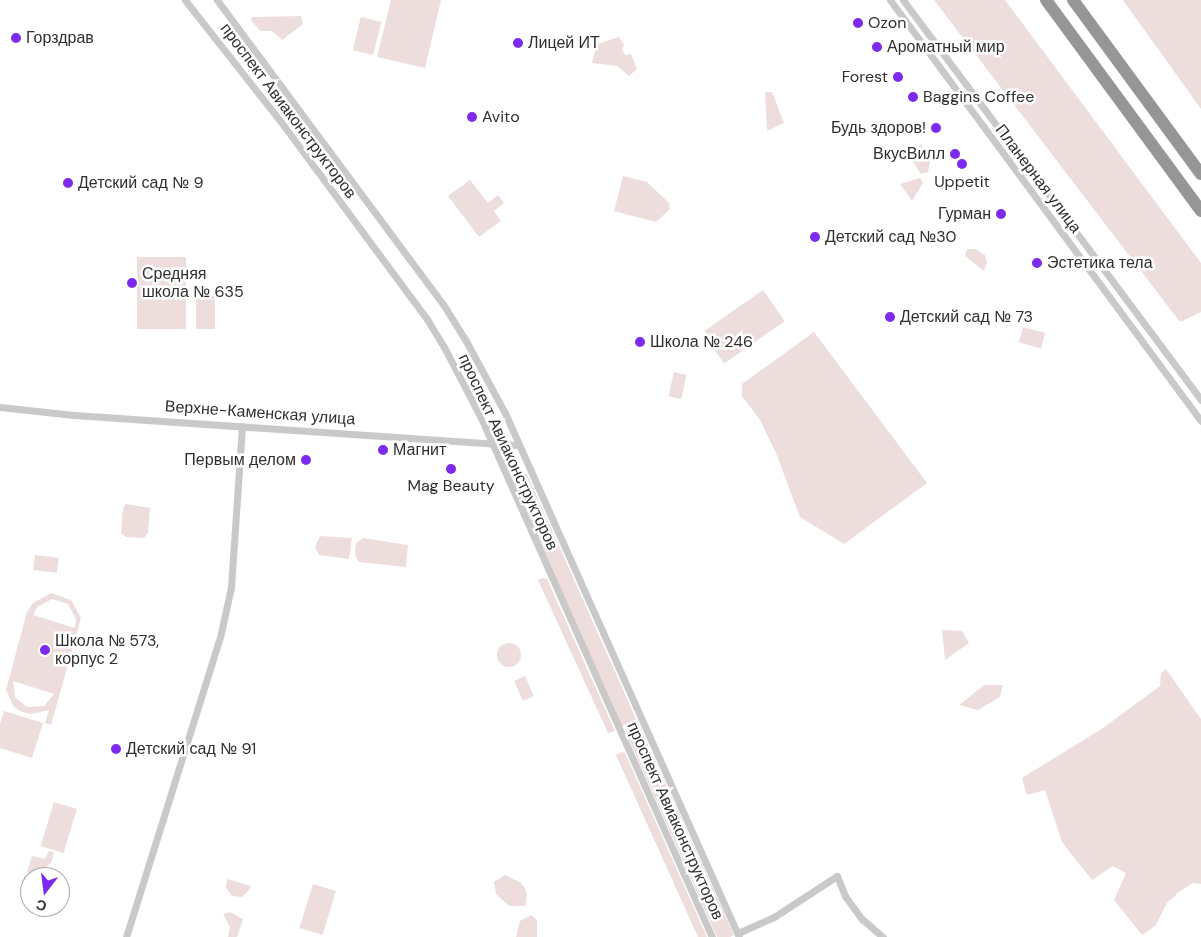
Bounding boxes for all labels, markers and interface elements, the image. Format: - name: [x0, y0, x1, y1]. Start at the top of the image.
- place label: Ozon: [868, 13, 906, 33]
- marker: Ozon: [852, 17, 864, 29]
- street label: проспект Авиаконструкторов: [216, 20, 360, 202]
- place label: Горздрав: [26, 28, 94, 48]
- marker: Горздрав: [10, 32, 22, 44]
- place label: Лицей ИТ: [528, 33, 600, 53]
- marker: Лицей ИТ: [512, 37, 524, 49]
- place label: Ароматный мир: [887, 37, 1005, 57]
- marker: Ароматный мир: [871, 41, 883, 53]
- place label: Forest: [842, 67, 888, 87]
- marker: Forest: [892, 71, 904, 83]
- place label: Baggins Coffee: [923, 87, 1034, 107]
- marker: Baggins Coffee: [907, 91, 919, 103]
- place label: Avito: [482, 107, 520, 127]
- marker: Avito: [466, 111, 478, 123]
- place label: Будь здоров!: [831, 118, 926, 138]
- street label: Планерная улица: [991, 121, 1085, 237]
- marker: Будь здоров!: [930, 122, 942, 134]
- place label: ВкусВилл: [873, 144, 945, 164]
- marker: ВкусВилл: [949, 148, 961, 160]
- marker: Uppetit: [956, 158, 968, 170]
- place label: Uppetit: [934, 172, 990, 192]
- place label: Детский сад № 9: [78, 173, 203, 193]
- marker: Детский сад № 9: [62, 177, 74, 189]
- place label: Гурман: [938, 204, 991, 224]
- marker: Гурман: [995, 208, 1007, 220]
- place label: Детский сад №30: [825, 227, 957, 247]
- marker: Детский сад №30: [809, 231, 821, 243]
- place label: Эстетика тела: [1047, 253, 1153, 273]
- marker: Эстетика тела: [1031, 257, 1043, 269]
- place label: Средняя школа № 635: [142, 264, 244, 302]
- marker: Средняя школа № 635: [126, 277, 138, 289]
- place label: Детский сад № 73: [900, 307, 1033, 327]
- marker: Детский сад № 73: [884, 311, 896, 323]
- place label: Школа № 246: [650, 332, 753, 352]
- marker: Школа № 246: [634, 336, 646, 348]
- street label: проспект Авиаконструкторов: [454, 351, 562, 553]
- street label: Верхне-Каменская улица: [164, 397, 356, 429]
- place label: Магнит: [393, 440, 446, 460]
- marker: Магнит: [377, 444, 389, 456]
- place label: Первым делом: [184, 450, 296, 470]
- marker: Первым делом: [300, 454, 312, 466]
- marker: Mag Beauty: [445, 463, 457, 475]
- place label: Mag Beauty: [407, 476, 495, 496]
- place label: Школа № 573, корпус 2: [55, 631, 159, 669]
- marker: Школа № 573, корпус 2: [39, 644, 51, 656]
- street label: проспект Авиаконструкторов: [623, 719, 727, 923]
- place label: Детский сад № 91: [126, 739, 256, 759]
- marker: Детский сад № 91: [110, 743, 122, 755]
- north arrow: [20, 867, 70, 917]
- text: С: [34, 896, 49, 916]

